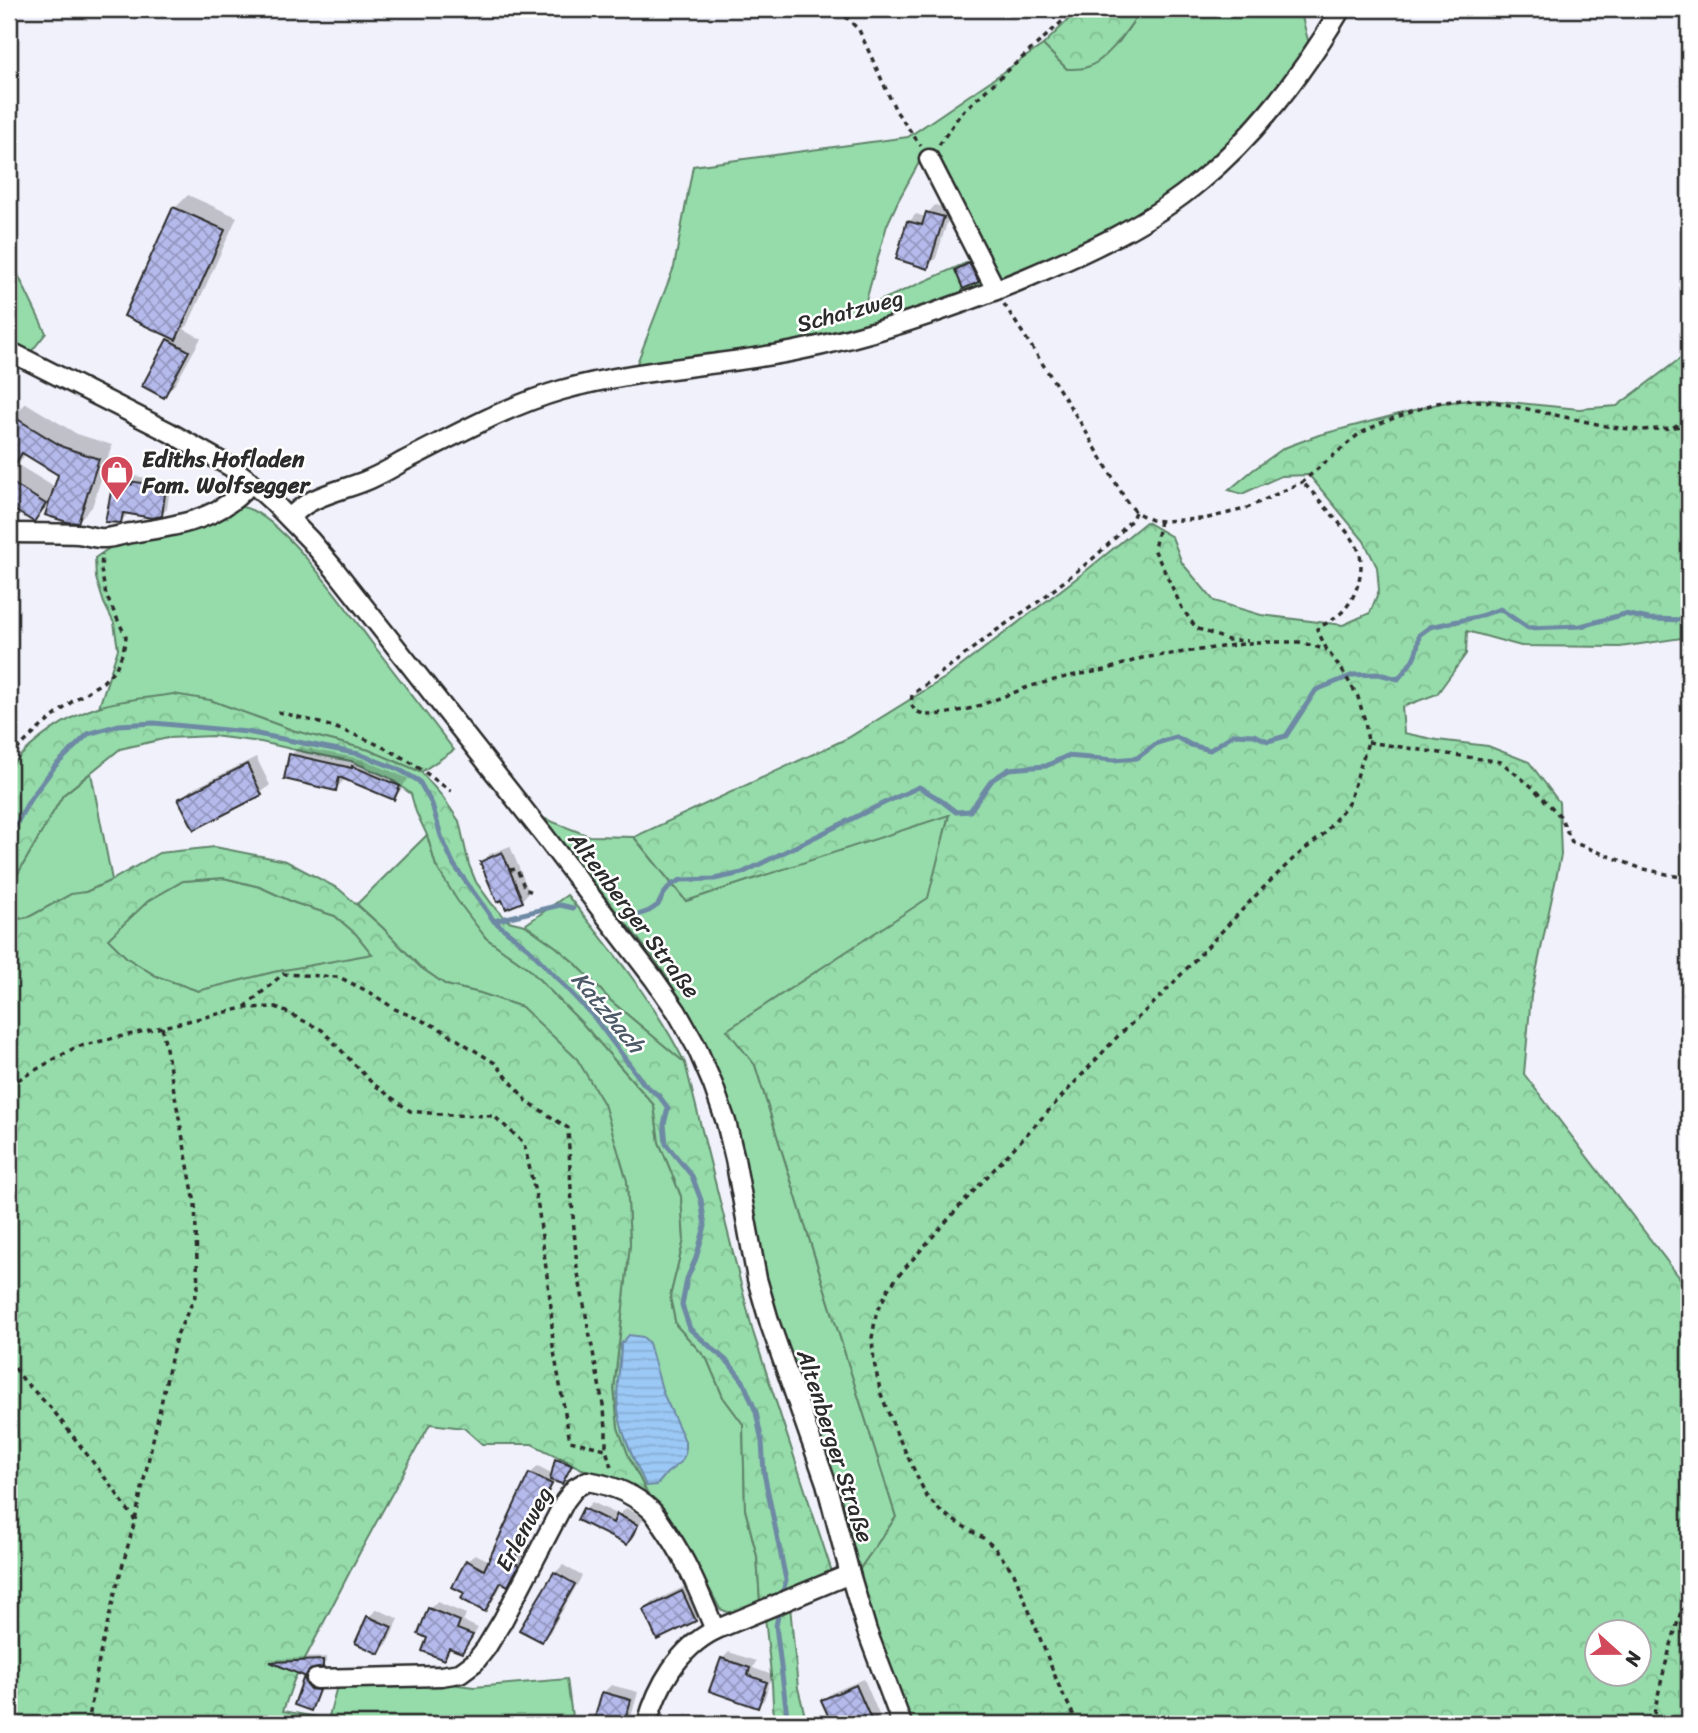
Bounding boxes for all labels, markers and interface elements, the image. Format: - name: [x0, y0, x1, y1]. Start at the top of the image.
- street label: Schatzweg: [792, 277, 908, 345]
- place label: Ediths Hofladen Fam. Wolfsegger: [141, 439, 312, 506]
- shop icon: Ediths Hofladen Fam. Wolfsegger: [98, 453, 136, 502]
- street label: Altenberger Straße: [556, 822, 711, 1008]
- water label: Katzbach: [560, 961, 657, 1065]
- street label: Altenberger Straße: [784, 1343, 886, 1548]
- street label: Erlenweg: [484, 1478, 565, 1579]
- north arrow: [1582, 1618, 1652, 1688]
- text: N: [1615, 1646, 1652, 1672]

